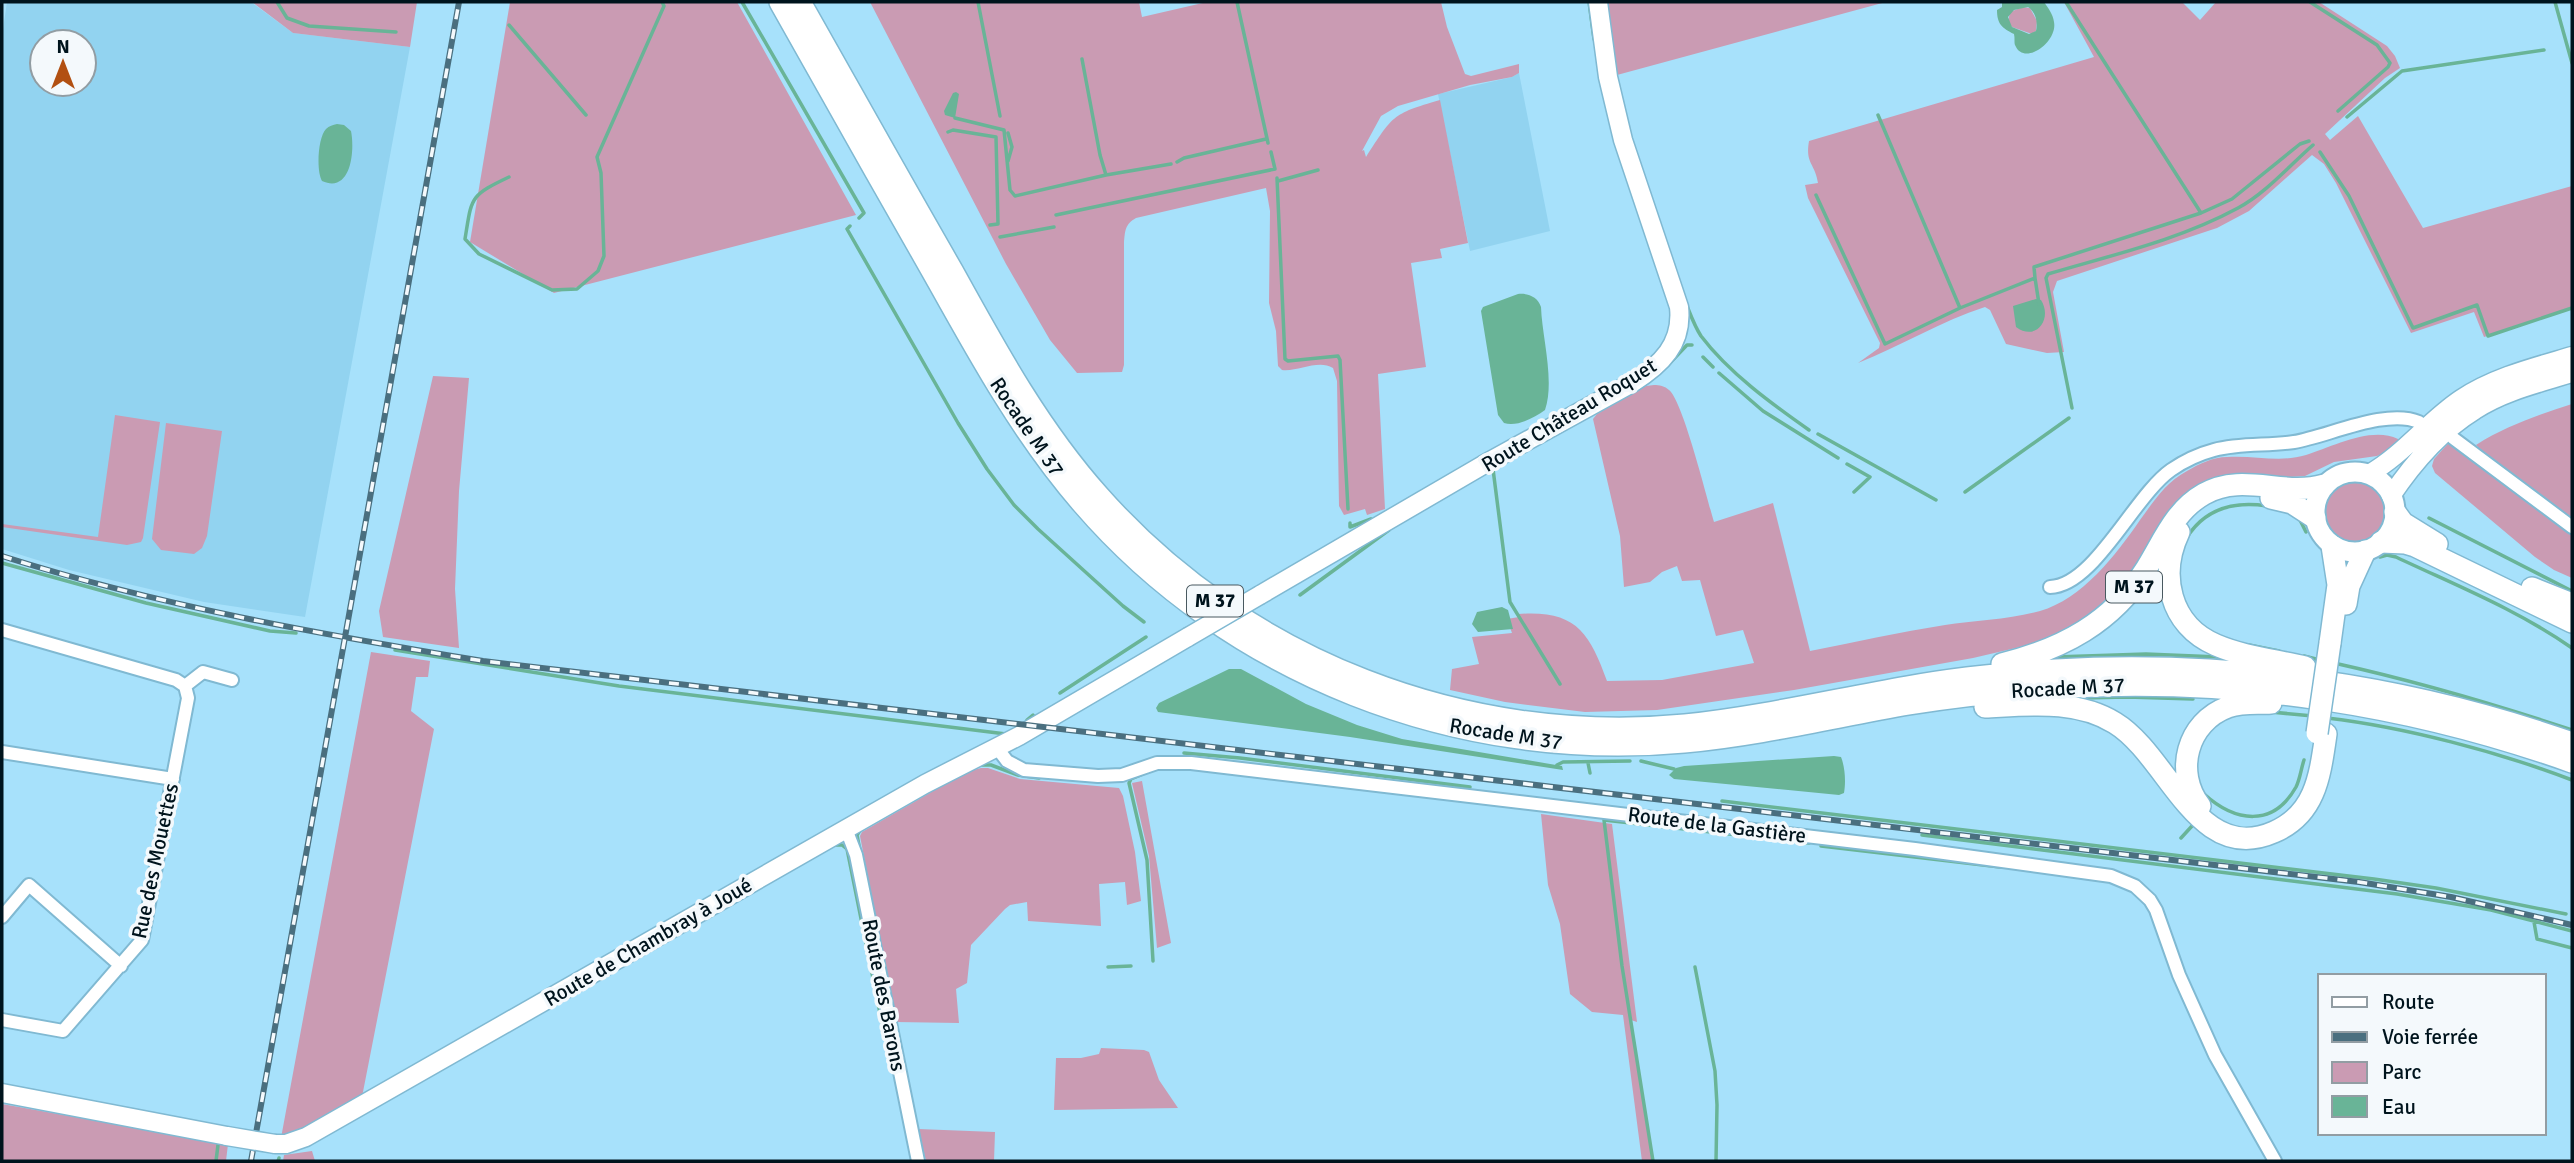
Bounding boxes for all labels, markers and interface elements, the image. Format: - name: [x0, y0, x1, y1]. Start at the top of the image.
- north arrow: [28, 28, 98, 98]
- text: N: [56, 35, 70, 59]
- street label: Route Château Roquet: [1477, 352, 1661, 478]
- street label: Rocade M 37: [984, 372, 1070, 482]
- road number: M 37: [2106, 572, 2162, 602]
- road number: M 37: [1187, 586, 1243, 616]
- street label: Rocade M 37: [2010, 672, 2126, 704]
- street label: Rocade M 37: [1448, 712, 1564, 756]
- street label: Rue des Mouettes: [126, 781, 184, 941]
- street label: Route de la Gastière: [1626, 801, 1808, 849]
- street label: Route de Chambray à Joué: [539, 872, 757, 1012]
- street label: Route des Barons: [856, 917, 912, 1073]
- legend: [2318, 974, 2546, 1135]
- text: Route: [2382, 989, 2434, 1015]
- text: Voie ferrée: [2382, 1024, 2478, 1050]
- text: Parc: [2382, 1059, 2421, 1085]
- text: Eau: [2382, 1094, 2416, 1120]

